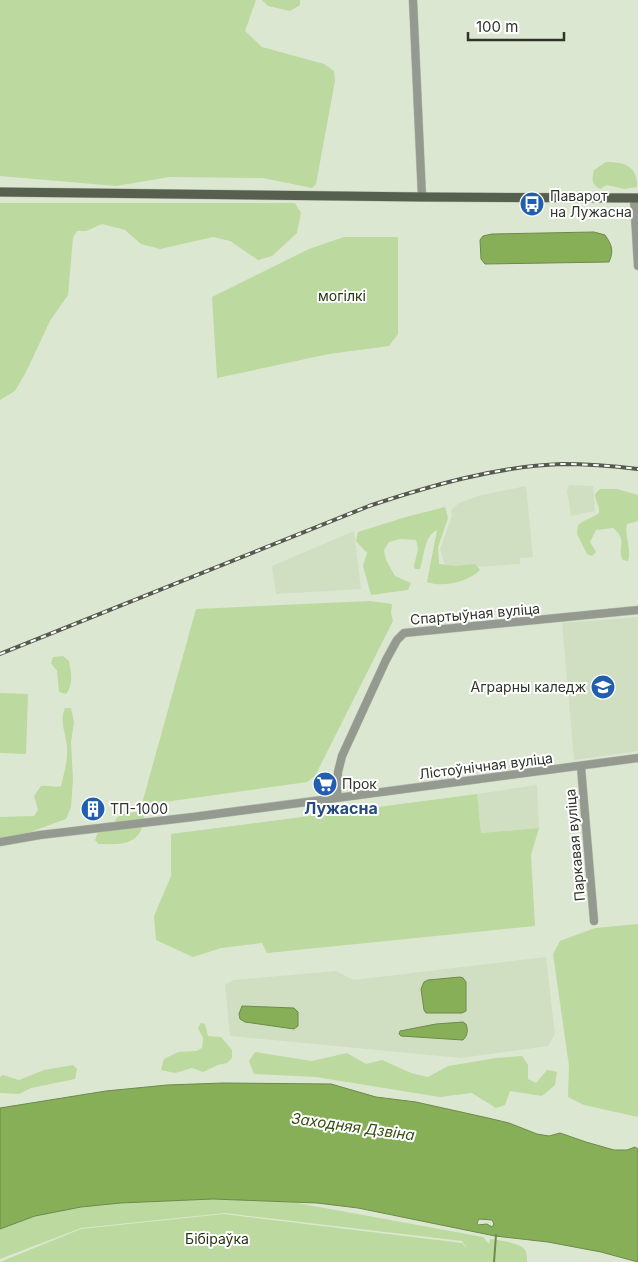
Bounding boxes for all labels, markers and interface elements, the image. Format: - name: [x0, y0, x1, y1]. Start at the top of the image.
- scale bar: [468, 10, 564, 42]
- text: 100 m: [476, 17, 518, 36]
- place label: Паварот на Лужасна: [550, 187, 632, 220]
- bus stop icon: Паварот на Лужасна: [519, 191, 545, 217]
- park label: могілкі: [318, 287, 366, 304]
- street label: Спартыўная вуліца: [409, 599, 541, 628]
- school or university icon: Аграрны каледж: [590, 674, 616, 700]
- place label: Аграрны каледж: [471, 678, 586, 695]
- street label: Лістоўнічная вуліца: [418, 749, 554, 782]
- supermarket icon: Прок: [312, 771, 338, 797]
- place label: Прок: [342, 775, 377, 792]
- street label: Паркавая вуліца: [561, 788, 588, 902]
- building icon: ТП-1000: [80, 796, 106, 822]
- district label: Лужасна: [304, 798, 378, 818]
- place label: ТП-1000: [110, 800, 168, 817]
- water label: Заходняя Дзвіна: [290, 1108, 416, 1145]
- park label: Бібіраўка: [185, 1230, 249, 1247]

